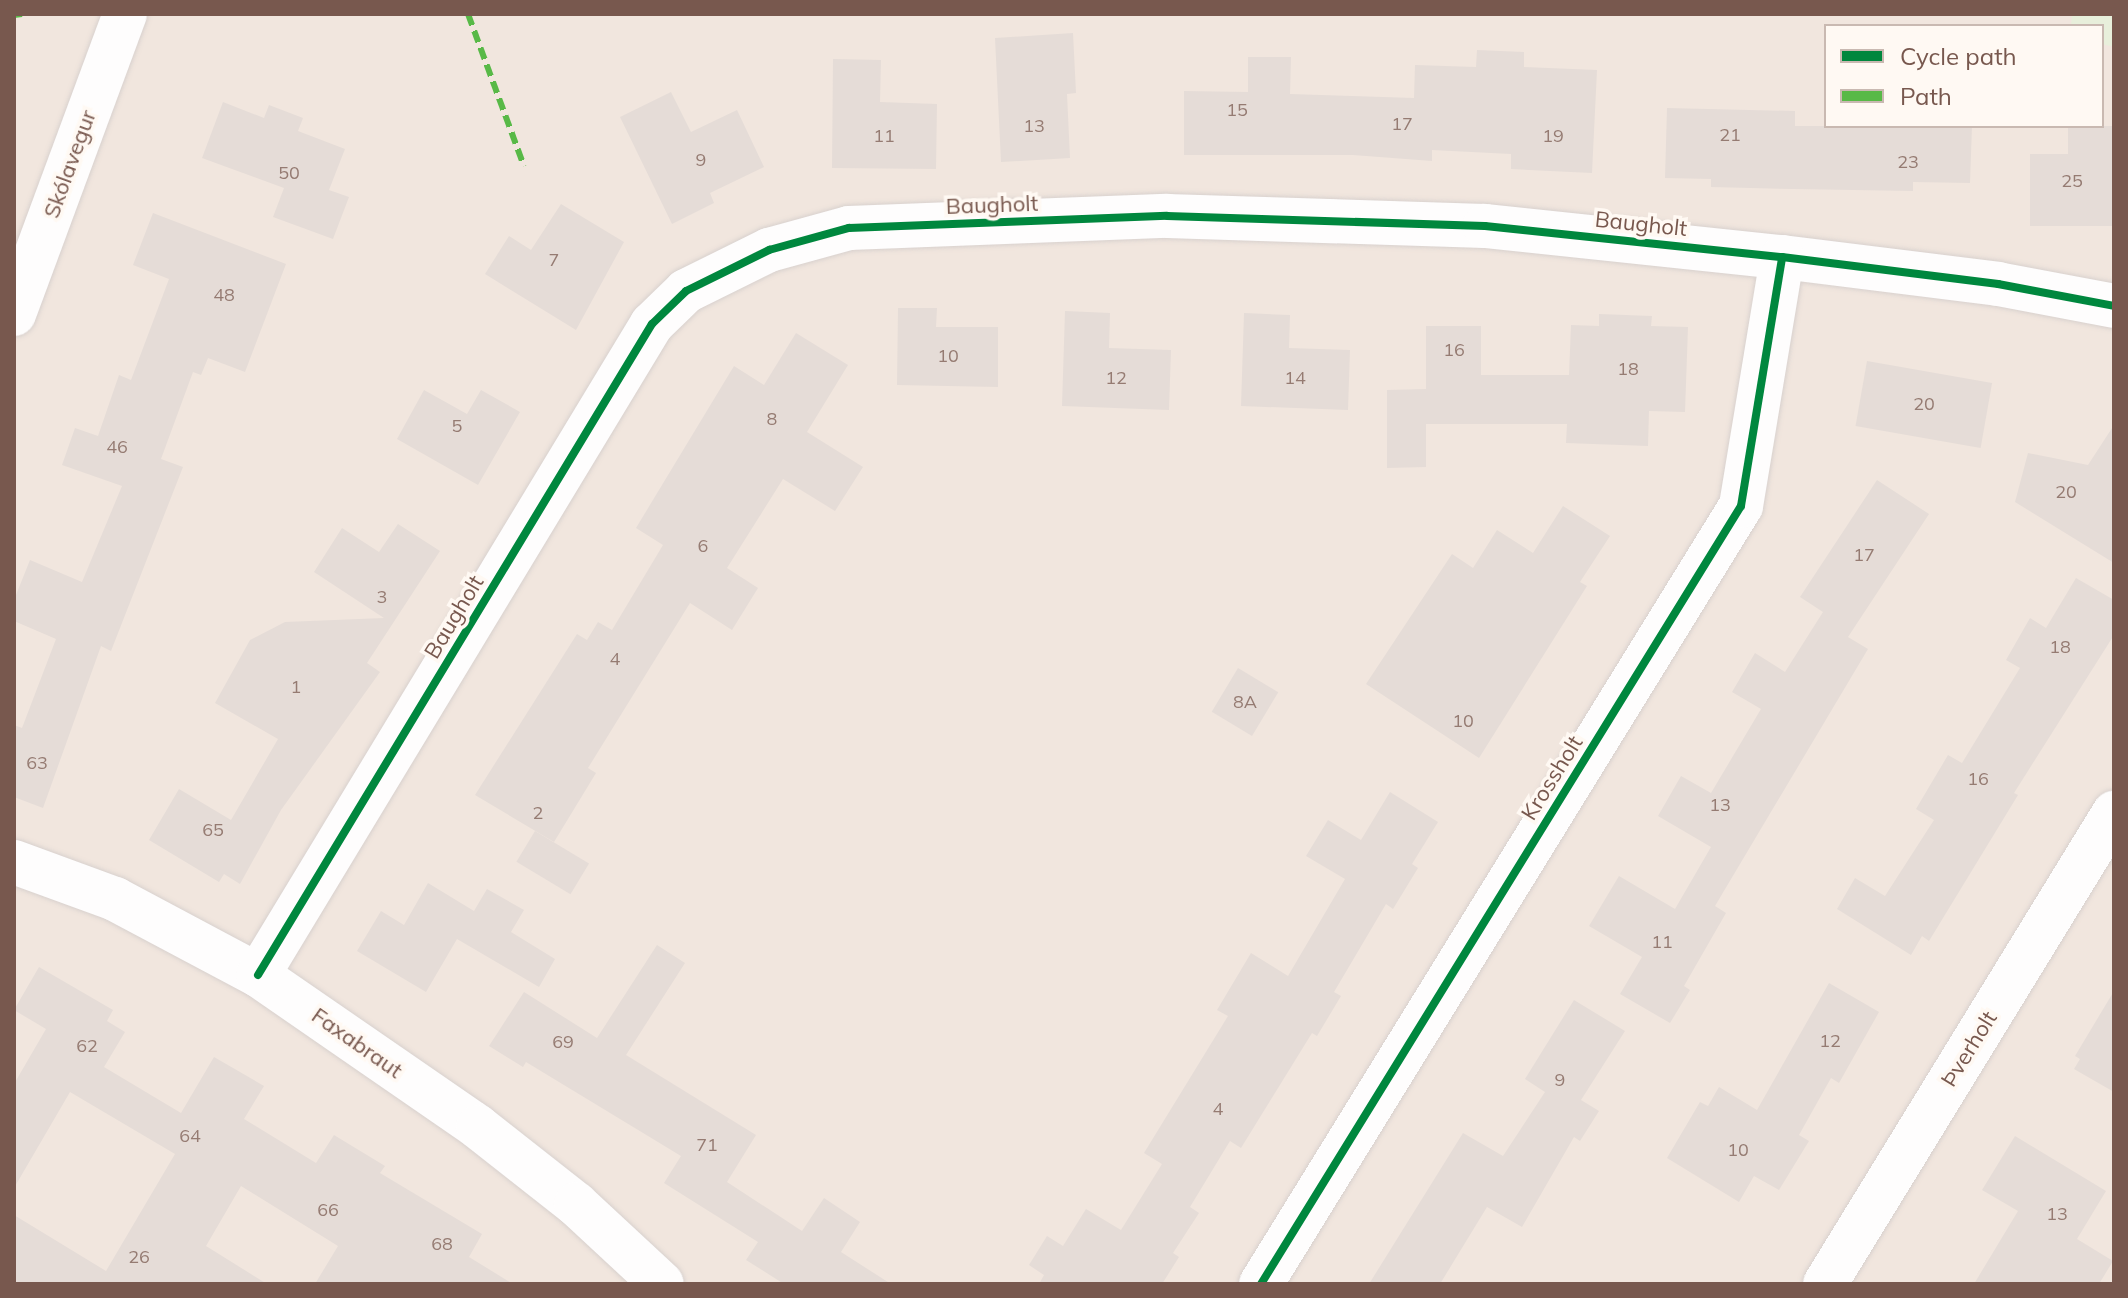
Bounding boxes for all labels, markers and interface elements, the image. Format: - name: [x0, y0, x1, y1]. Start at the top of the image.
- legend: [1824, 24, 2104, 128]
- text: Cycle path: [1900, 41, 2017, 71]
- text: Path: [1900, 81, 1952, 111]
- house number: 15: [1226, 99, 1248, 121]
- street label: Skólavegur: [38, 106, 102, 222]
- house number: 17: [1391, 113, 1413, 135]
- house number: 13: [1023, 115, 1045, 137]
- house number: 21: [1719, 124, 1741, 146]
- house number: 11: [873, 125, 895, 147]
- house number: 19: [1542, 125, 1564, 147]
- house number: 9: [696, 149, 706, 171]
- house number: 23: [1897, 151, 1919, 173]
- house number: 50: [278, 162, 300, 184]
- house number: 25: [2061, 170, 2083, 192]
- street label: Baugholt: [945, 190, 1039, 220]
- street label: Baugholt: [1594, 206, 1688, 242]
- house number: 7: [549, 249, 559, 271]
- house number: 48: [213, 284, 235, 306]
- house number: 16: [1443, 339, 1465, 361]
- house number: 10: [937, 345, 959, 367]
- house number: 18: [1617, 358, 1639, 380]
- house number: 12: [1105, 367, 1127, 389]
- house number: 14: [1284, 367, 1306, 389]
- house number: 20: [1913, 393, 1935, 415]
- house number: 8: [767, 408, 777, 430]
- house number: 5: [452, 415, 462, 437]
- house number: 46: [106, 436, 128, 458]
- house number: 20: [2055, 481, 2077, 503]
- house number: 6: [698, 535, 708, 557]
- house number: 17: [1853, 544, 1875, 566]
- street label: Baugholt: [419, 571, 489, 663]
- house number: 3: [377, 586, 387, 608]
- house number: 18: [2049, 636, 2071, 658]
- house number: 4: [610, 648, 620, 670]
- house number: 1: [291, 676, 301, 698]
- house number: 8A: [1233, 691, 1257, 713]
- house number: 10: [1452, 710, 1474, 732]
- street label: Krossholt: [1516, 731, 1588, 825]
- house number: 63: [26, 752, 48, 774]
- house number: 16: [1967, 768, 1989, 790]
- house number: 13: [1709, 794, 1731, 816]
- house number: 2: [533, 802, 543, 824]
- house number: 65: [202, 819, 224, 841]
- house number: 11: [1651, 931, 1673, 953]
- street label: Faxabraut: [307, 1002, 407, 1084]
- street label: Þverholt: [1935, 1006, 2003, 1092]
- house number: 12: [1819, 1030, 1841, 1052]
- house number: 69: [552, 1031, 574, 1053]
- house number: 62: [76, 1035, 98, 1057]
- house number: 9: [1555, 1069, 1565, 1091]
- house number: 4: [1213, 1098, 1223, 1120]
- house number: 64: [179, 1125, 201, 1147]
- house number: 71: [696, 1134, 718, 1156]
- house number: 10: [1727, 1139, 1749, 1161]
- house number: 66: [317, 1199, 339, 1221]
- house number: 13: [2046, 1203, 2068, 1225]
- house number: 68: [431, 1233, 453, 1255]
- house number: 26: [128, 1246, 150, 1268]

